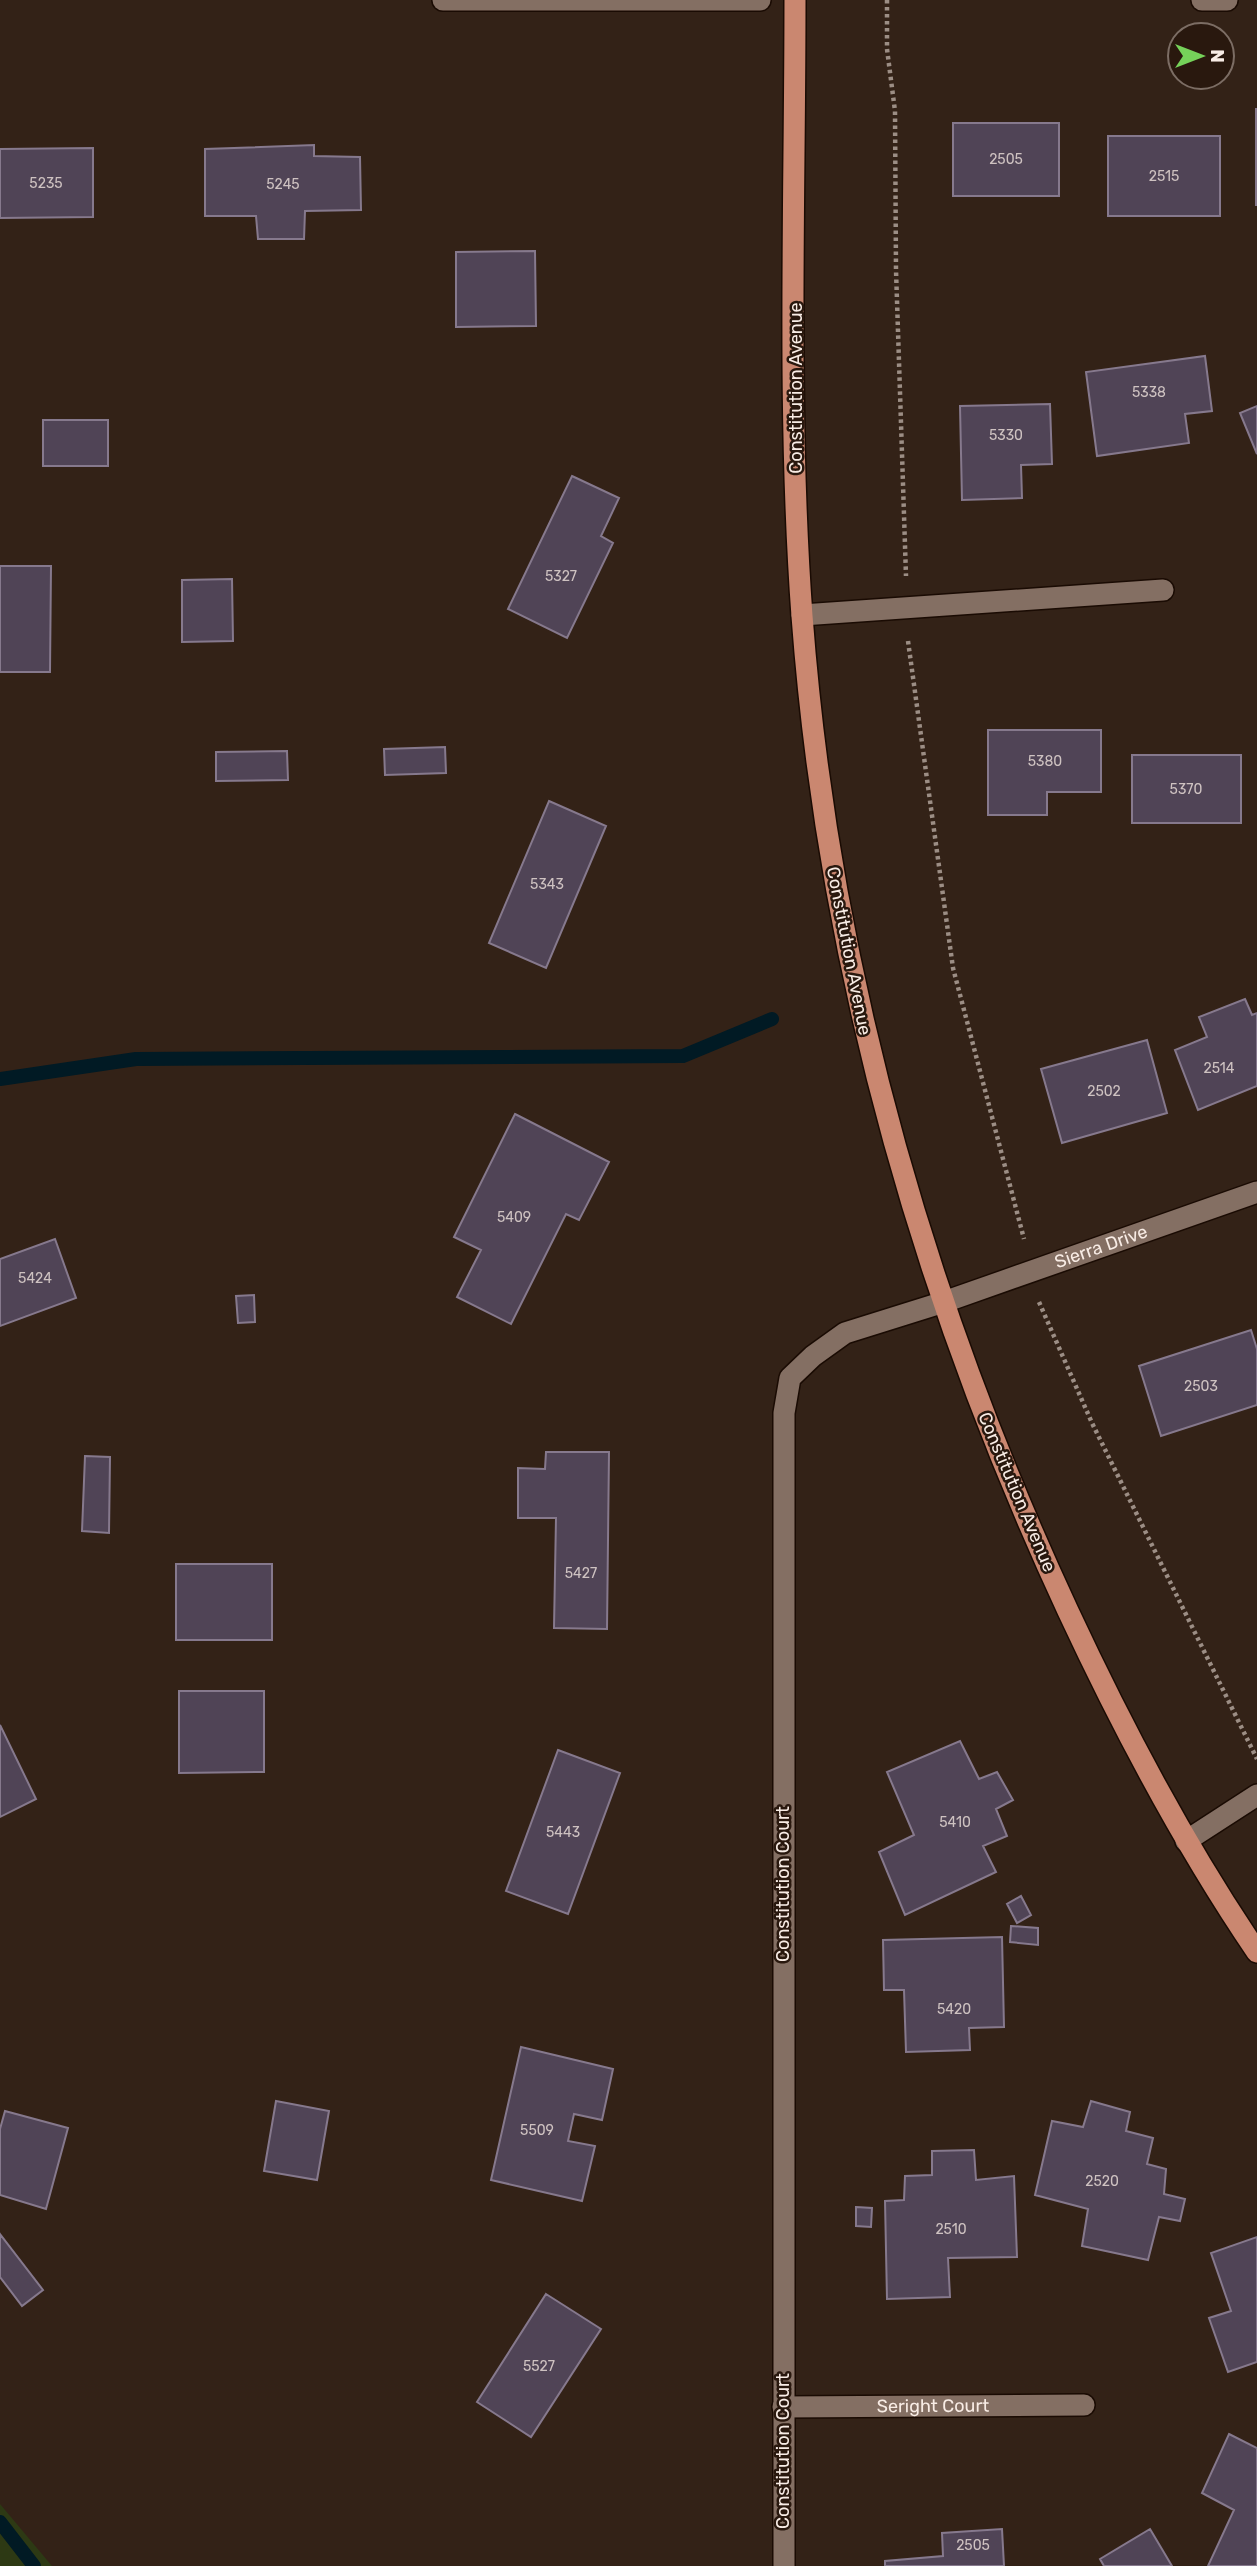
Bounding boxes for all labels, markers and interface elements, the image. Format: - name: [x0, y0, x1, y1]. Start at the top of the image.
- north arrow: [1166, 21, 1236, 91]
- text: N: [1206, 49, 1229, 63]
- house number: 2505: [989, 151, 1023, 168]
- house number: 2515: [1149, 168, 1179, 185]
- house number: 5235: [29, 175, 63, 192]
- house number: 5245: [266, 176, 300, 193]
- street label: Constitution Avenue: [785, 302, 807, 474]
- house number: 5338: [1132, 384, 1166, 401]
- house number: 5330: [989, 427, 1023, 444]
- house number: 5327: [545, 568, 577, 585]
- house number: 5380: [1028, 753, 1062, 770]
- house number: 5370: [1170, 781, 1203, 798]
- street label: Constitution Avenue: [822, 865, 876, 1037]
- house number: 5343: [530, 876, 564, 893]
- house number: 2514: [1203, 1060, 1235, 1077]
- house number: 2502: [1087, 1083, 1121, 1100]
- house number: 5409: [497, 1209, 531, 1226]
- street label: Sierra Drive: [1052, 1220, 1150, 1273]
- house number: 5424: [18, 1270, 52, 1287]
- house number: 2503: [1184, 1378, 1218, 1395]
- street label: Constitution Avenue: [973, 1409, 1061, 1575]
- house number: 5427: [565, 1565, 597, 1582]
- street label: Constitution Court: [772, 1806, 794, 1962]
- house number: 5410: [939, 1814, 971, 1831]
- house number: 5443: [546, 1824, 580, 1841]
- house number: 5420: [937, 2001, 971, 2018]
- house number: 5509: [520, 2122, 554, 2139]
- house number: 2520: [1085, 2173, 1119, 2190]
- house number: 2510: [935, 2221, 967, 2238]
- house number: 5527: [523, 2358, 555, 2375]
- street label: Constitution Court: [772, 2373, 794, 2529]
- street label: Seright Court: [877, 2395, 989, 2417]
- house number: 2505: [956, 2537, 990, 2554]

